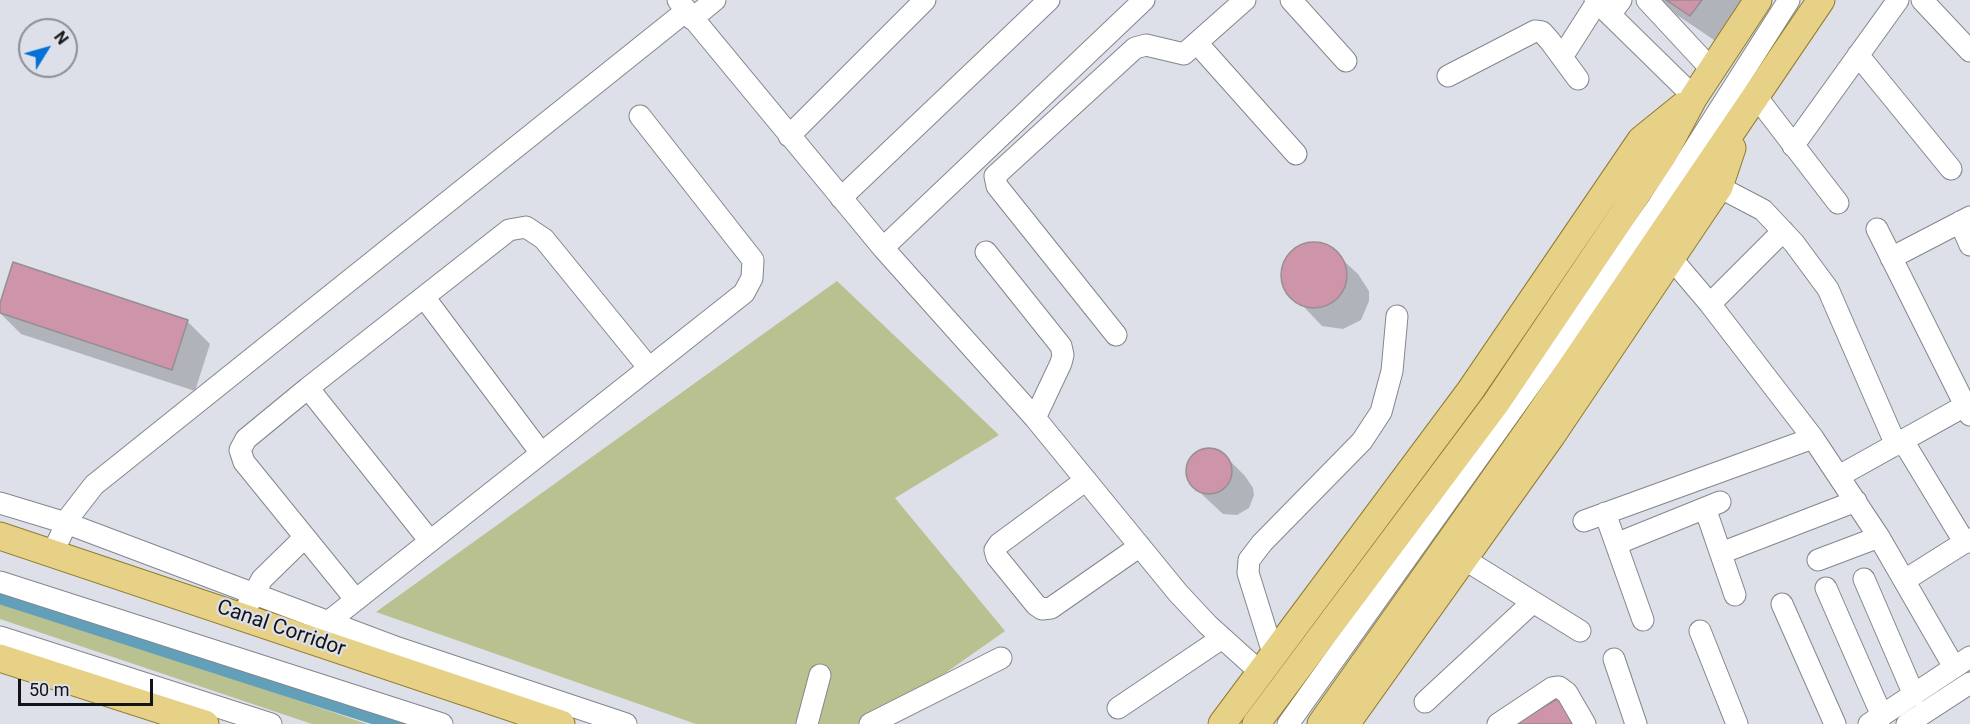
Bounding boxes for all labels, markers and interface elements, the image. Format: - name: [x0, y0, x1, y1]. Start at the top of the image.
- north arrow: [18, 18, 78, 78]
- text: N: [50, 28, 72, 48]
- street label: Canal Corridor: [213, 595, 349, 663]
- scale bar: [21, 667, 156, 705]
- text: 50 m: [29, 679, 69, 700]

